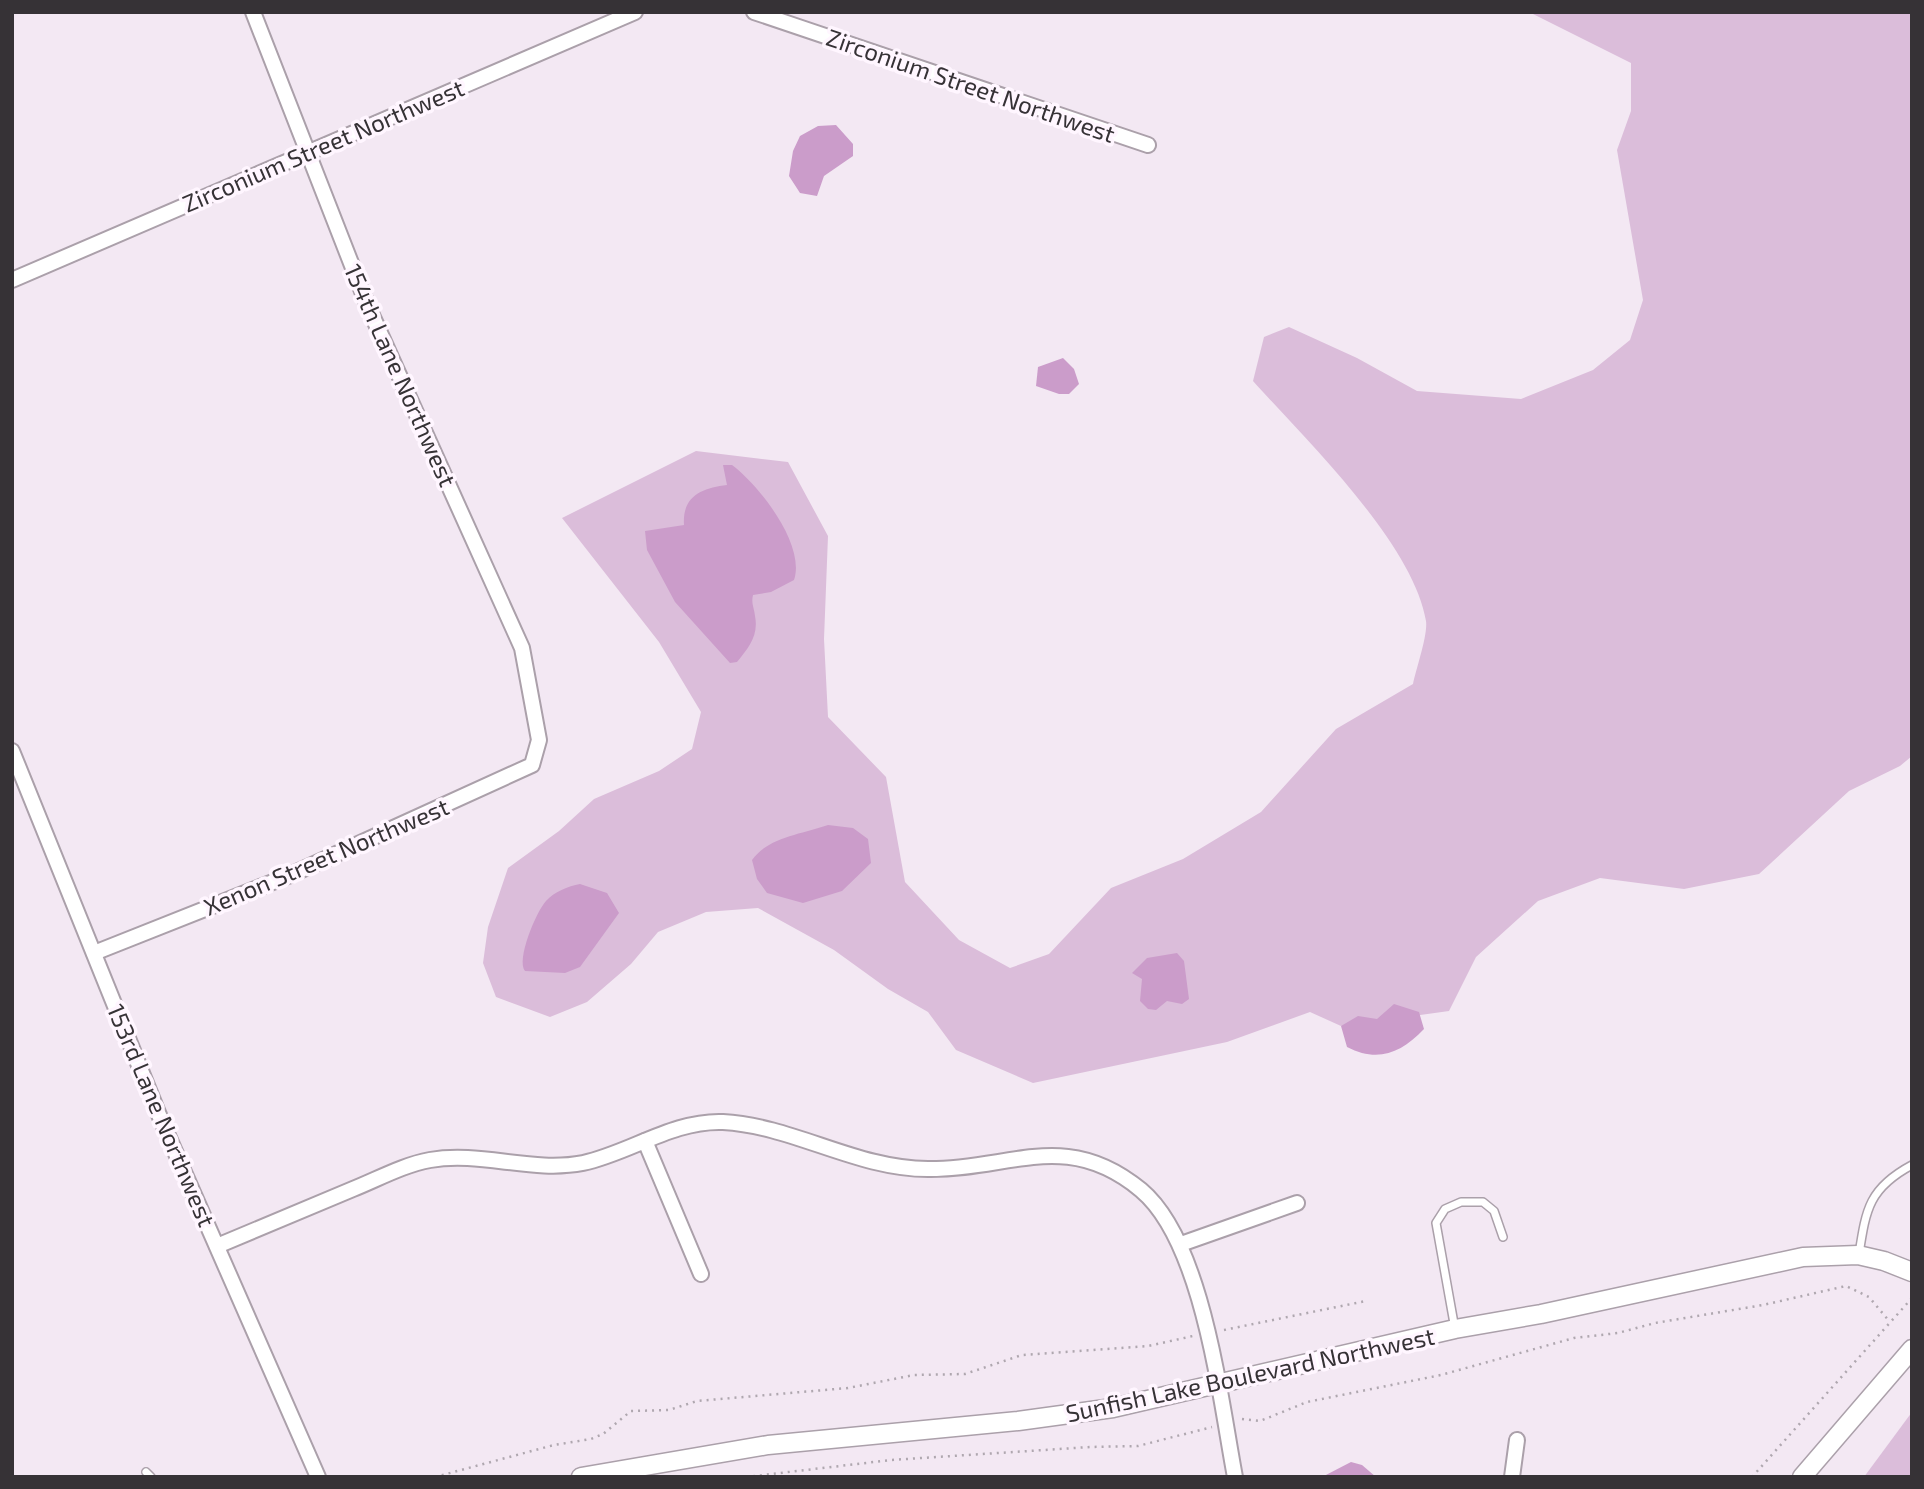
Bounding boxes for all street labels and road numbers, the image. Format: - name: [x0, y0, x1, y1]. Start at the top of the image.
- street label: Zirconium Street Northwest: [823, 22, 1119, 148]
- street label: Zirconium Street Northwest: [178, 72, 468, 218]
- street label: 154th Lane Northwest: [339, 259, 463, 491]
- street label: Xenon Street Northwest: [199, 791, 453, 921]
- street label: 153rd Lane Northwest: [102, 999, 222, 1231]
- street label: Sunfish Lake Boulevard Northwest: [1063, 1321, 1437, 1427]

